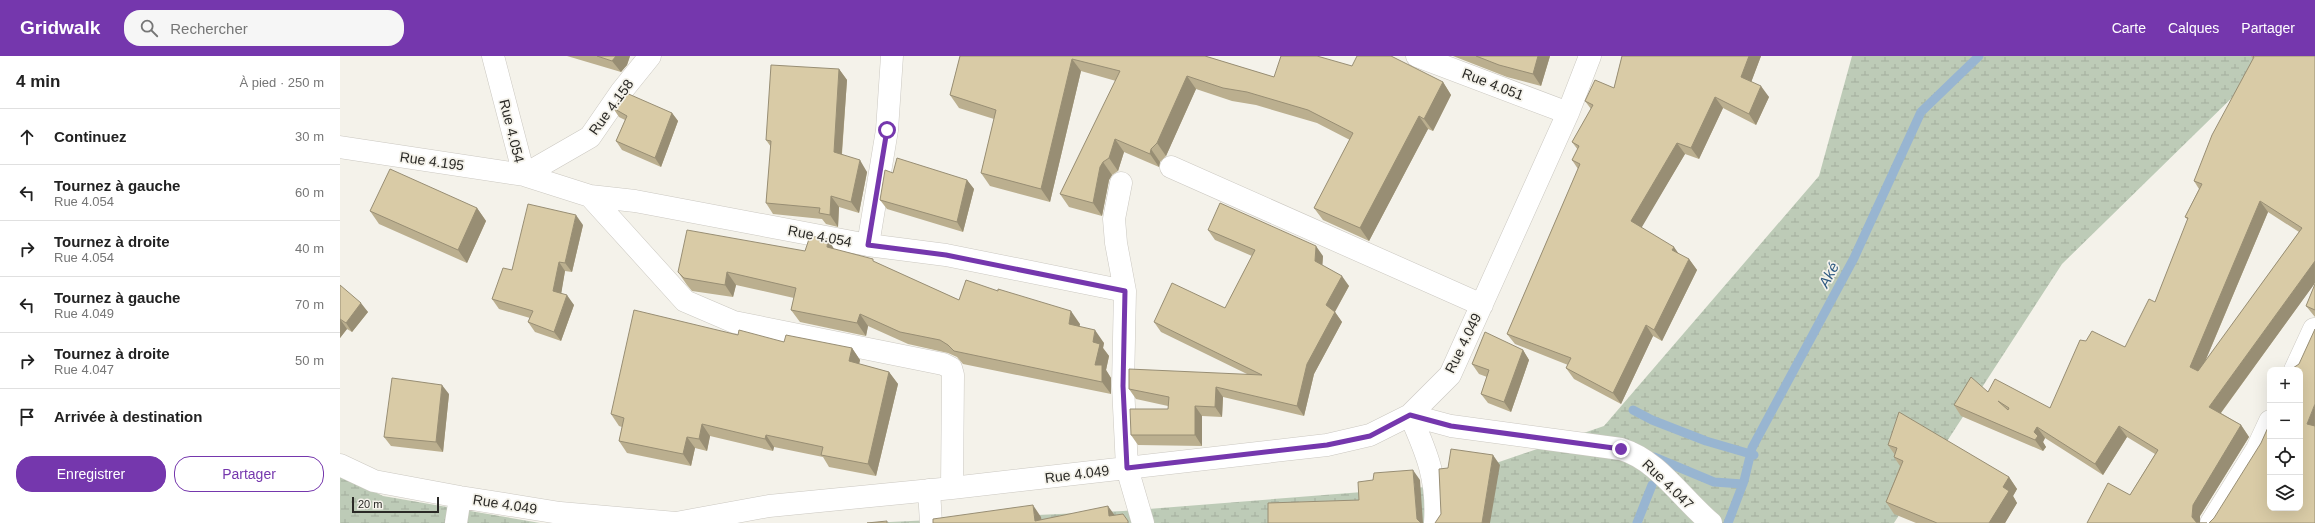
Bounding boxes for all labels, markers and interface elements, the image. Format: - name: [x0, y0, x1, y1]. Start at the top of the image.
- search box: [124, 10, 404, 46]
- text: Gridwalk: [20, 17, 100, 38]
- icon: search: [138, 17, 160, 39]
- text: Rechercher: [170, 20, 248, 37]
- text: Carte: [2112, 20, 2146, 36]
- text: Calques: [2168, 20, 2219, 36]
- text: Partager: [2241, 20, 2295, 36]
- street label: Rue 4.051: [1460, 65, 1526, 103]
- text: 4 min: [16, 72, 60, 91]
- text: À pied · 250 m: [239, 75, 324, 90]
- street label: Rue 4.158: [586, 76, 637, 138]
- street label: Rue 4.054: [496, 98, 528, 164]
- route start: [878, 121, 896, 139]
- icon: ahead: [16, 126, 38, 148]
- text: Continuez: [54, 128, 127, 145]
- text: 30 m: [295, 129, 324, 144]
- street label: Rue 4.195: [399, 149, 465, 173]
- text: Tournez à gauche: [54, 177, 180, 194]
- icon: left: [16, 182, 38, 204]
- text: 60 m: [295, 185, 324, 200]
- text: Rue 4.054: [54, 194, 114, 209]
- street label: Rue 4.054: [787, 222, 853, 250]
- text: Tournez à droite: [54, 233, 170, 250]
- icon: right: [16, 238, 38, 260]
- text: 40 m: [295, 241, 324, 256]
- text: Rue 4.054: [54, 250, 114, 265]
- water label: Aké: [1815, 259, 1842, 291]
- text: Tournez à gauche: [54, 289, 180, 306]
- icon: left: [16, 294, 38, 316]
- text: 70 m: [295, 297, 324, 312]
- text: Rue 4.049: [54, 306, 114, 321]
- street label: Rue 4.049: [1442, 310, 1484, 376]
- text: Tournez à droite: [54, 345, 170, 362]
- icon: right: [16, 350, 38, 372]
- text: 50 m: [295, 353, 324, 368]
- text: Rue 4.047: [54, 362, 114, 377]
- map controls: [2267, 367, 2303, 511]
- button: +: [2267, 367, 2303, 403]
- button: −: [2267, 403, 2303, 439]
- icon: arrive: [16, 406, 38, 428]
- text: Arrivée à destination: [54, 408, 202, 425]
- button: locate: [2267, 439, 2303, 475]
- route end: [1612, 440, 1630, 458]
- button: Enregistrer: [16, 456, 166, 492]
- button: Partager: [174, 456, 324, 492]
- street label: Rue 4.047: [1639, 456, 1697, 512]
- street label: Rue 4.049: [1044, 462, 1110, 486]
- button: layers: [2267, 475, 2303, 511]
- street label: Rue 4.049: [472, 491, 538, 517]
- scale bar: [352, 495, 439, 514]
- text: 20 m: [358, 498, 382, 510]

